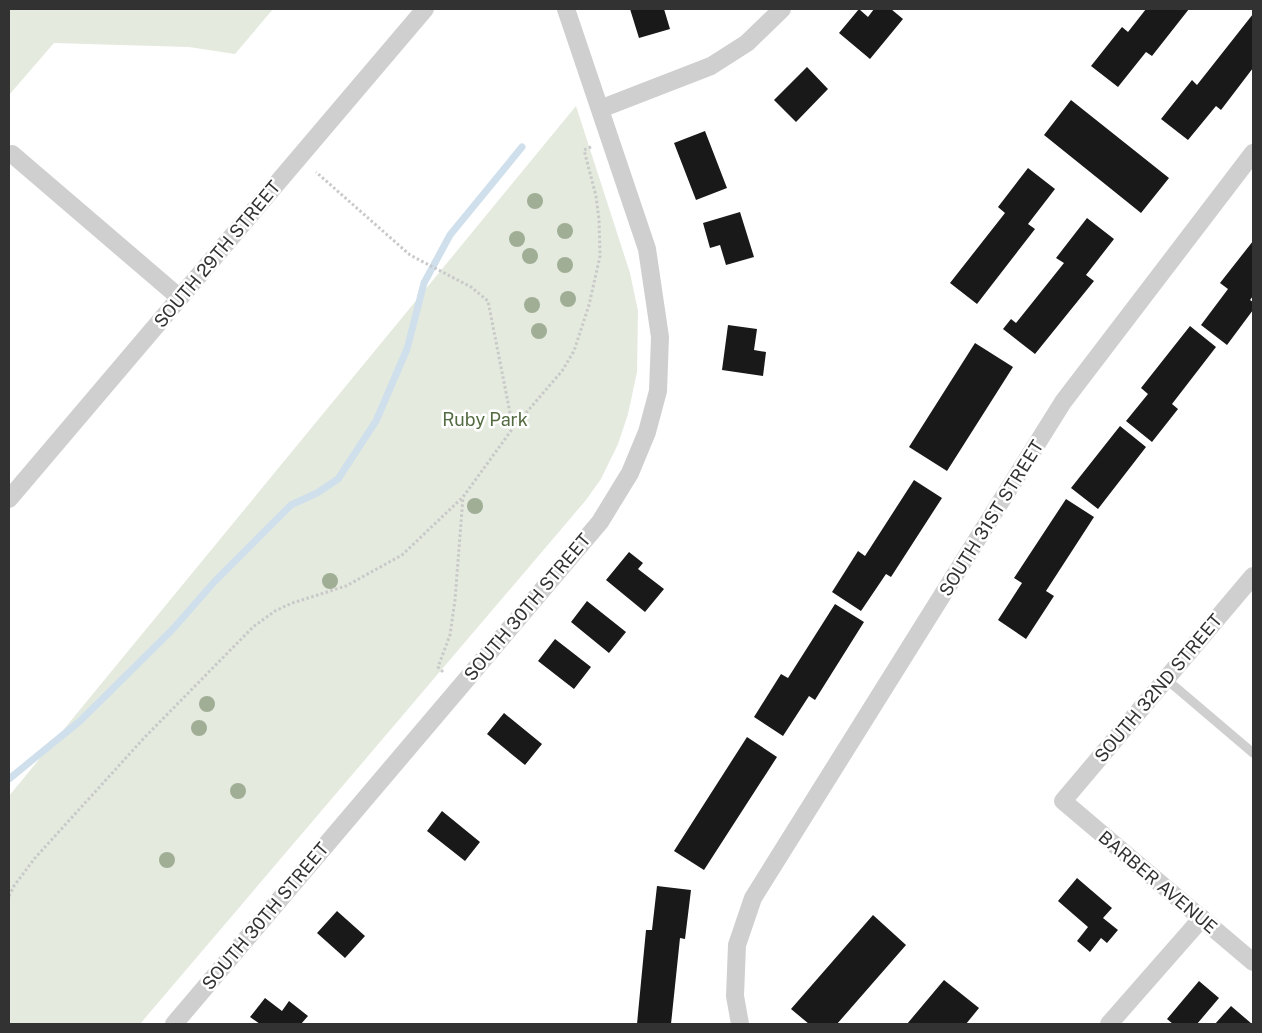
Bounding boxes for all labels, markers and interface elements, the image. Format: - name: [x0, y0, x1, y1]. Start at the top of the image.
- street label: SOUTH 29TH STREET: [149, 176, 285, 332]
- park label: Ruby Park: [442, 409, 528, 430]
- street label: SOUTH 31ST STREET: [934, 436, 1048, 600]
- street label: SOUTH 30TH STREET: [459, 529, 595, 685]
- street label: SOUTH 32ND STREET: [1090, 609, 1226, 766]
- street label: BARBER AVENUE: [1094, 826, 1222, 938]
- street label: SOUTH 30TH STREET: [197, 838, 333, 994]

